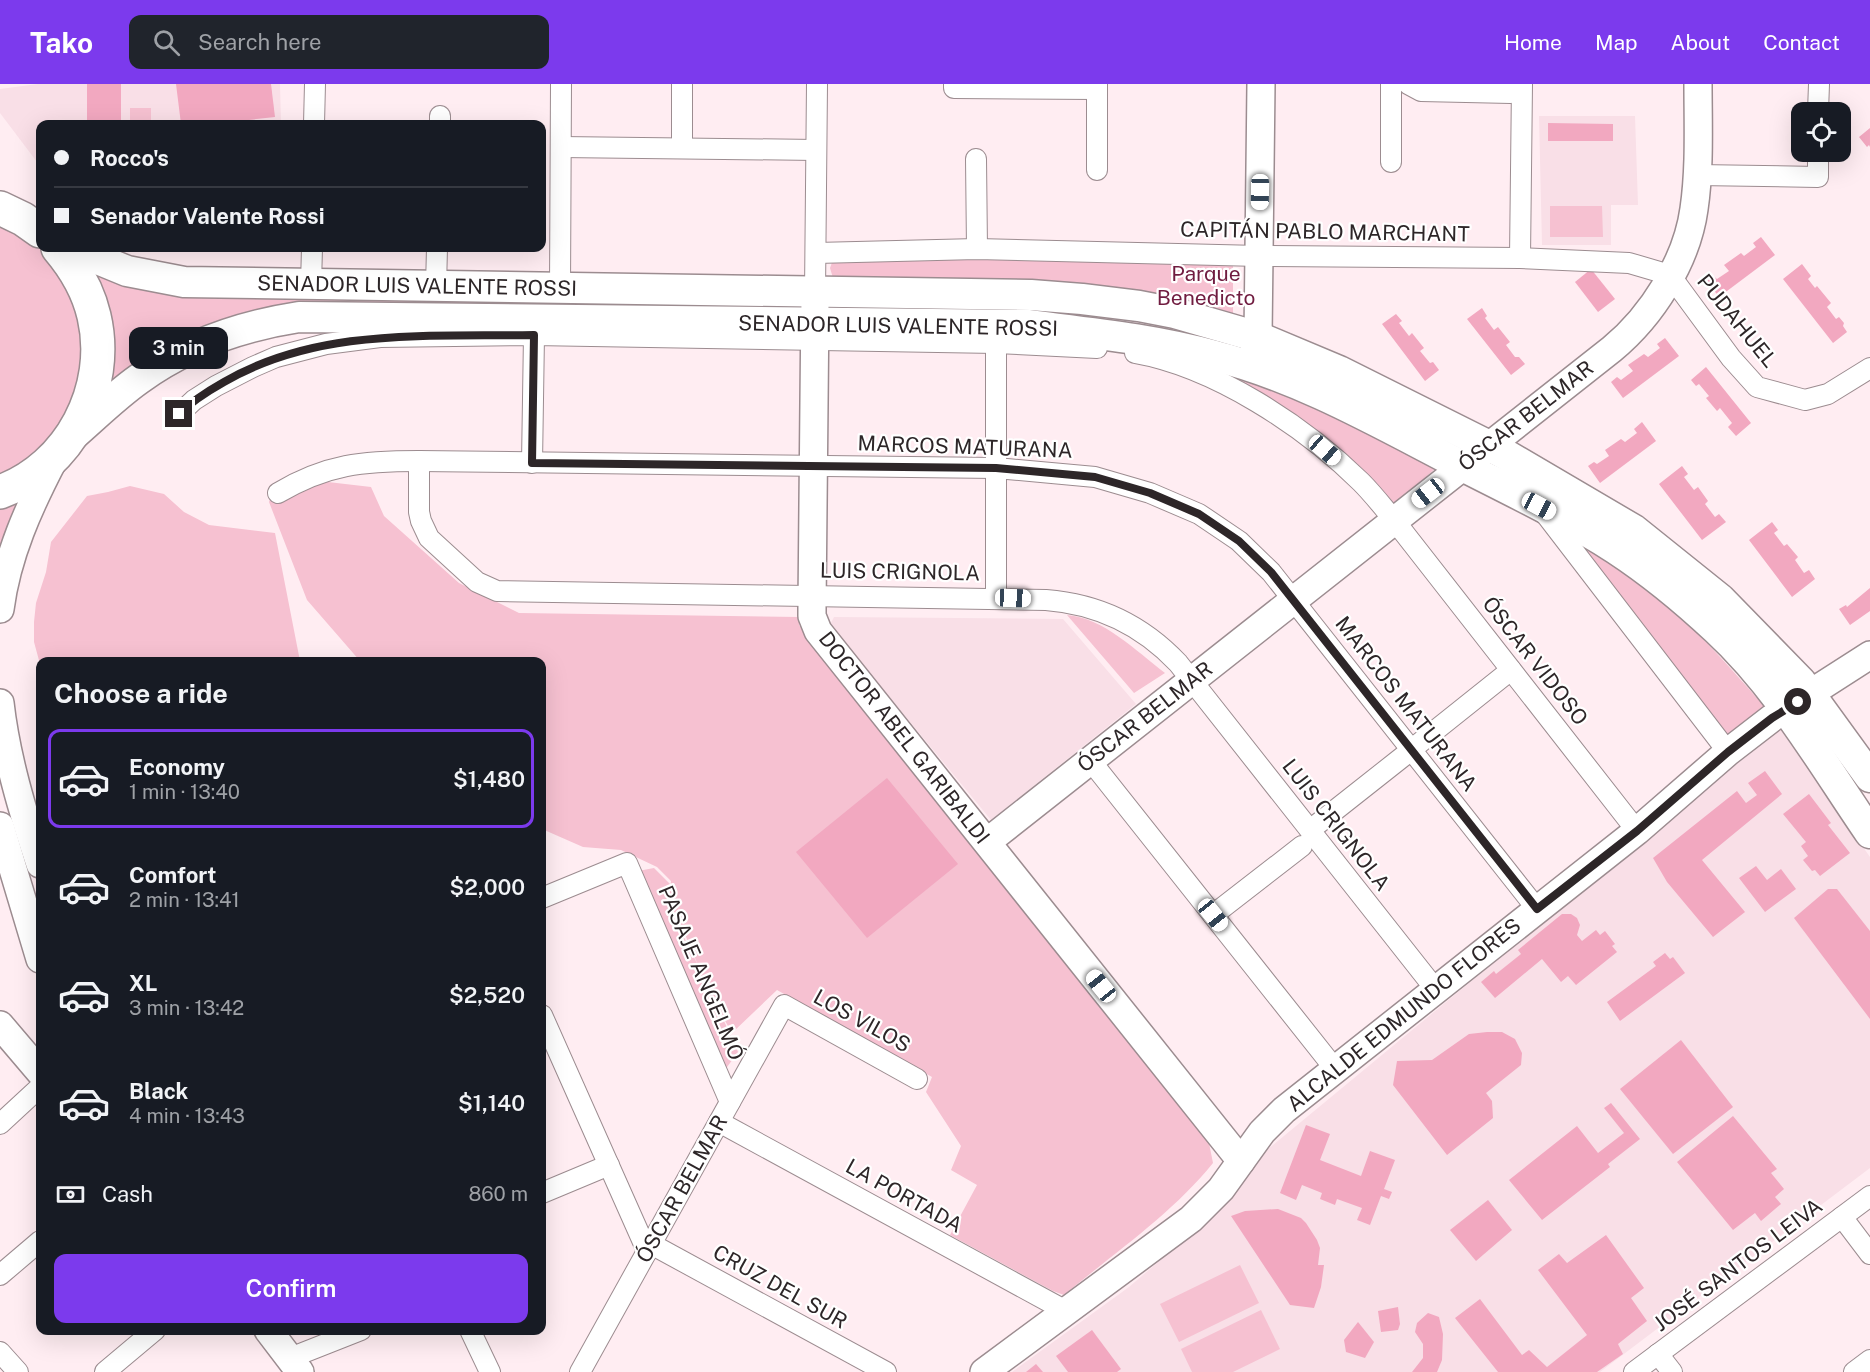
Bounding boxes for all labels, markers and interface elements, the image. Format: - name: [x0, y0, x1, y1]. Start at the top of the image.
- search box: [129, 15, 549, 69]
- text: Tako: [30, 26, 93, 59]
- icon: search: [150, 26, 183, 59]
- text: Search here: [198, 29, 322, 55]
- text: Home: [1504, 30, 1562, 55]
- text: Map: [1595, 30, 1638, 55]
- text: About: [1671, 30, 1730, 55]
- text: Contact: [1763, 30, 1840, 55]
- map controls: [1791, 102, 1851, 162]
- button: locate: [1791, 102, 1851, 162]
- text: Rocco's: [90, 145, 169, 171]
- car: [1251, 174, 1269, 210]
- text: Senador Valente Rossi: [90, 203, 325, 229]
- street label: CAPITÁN PABLO MARCHANT: [1180, 216, 1470, 247]
- park label: Parque Benedicto: [1157, 261, 1255, 310]
- street label: PUDAHUEL: [1692, 269, 1783, 372]
- street label: SENADOR LUIS VALENTE ROSSI: [257, 270, 577, 301]
- street label: SENADOR LUIS VALENTE ROSSI: [738, 310, 1058, 341]
- callout: 3 min: [130, 327, 228, 369]
- text: 3 min: [152, 336, 205, 360]
- street label: ÓSCAR BELMAR: [1453, 355, 1598, 476]
- route end: [165, 400, 192, 427]
- street label: MARCOS MATURANA: [857, 430, 1073, 463]
- car: [1306, 431, 1344, 469]
- car: [1408, 475, 1448, 511]
- car: [1519, 490, 1559, 522]
- street label: LUIS CRIGNOLA: [820, 558, 980, 585]
- car: [995, 588, 1031, 608]
- street label: ÓSCAR VIDOSO: [1477, 591, 1593, 730]
- street label: MARCOS MATURANA: [1330, 611, 1483, 796]
- street label: DOCTOR ABEL GARIBALDI: [814, 627, 995, 849]
- street label: ÓSCAR BELMAR: [1072, 656, 1217, 777]
- text: Choose a ride: [54, 677, 228, 709]
- route start: [1784, 688, 1811, 715]
- icon: car: [57, 752, 111, 806]
- text: Economy: [129, 754, 225, 780]
- street label: LUIS CRIGNOLA: [1277, 754, 1396, 896]
- text: $1,480: [453, 766, 525, 792]
- text: 1 min · 13:40: [129, 780, 240, 804]
- icon: car: [57, 860, 111, 914]
- text: Comfort: [129, 862, 216, 888]
- text: $2,000: [450, 874, 525, 900]
- street label: PASAJE ANGELMÓ: [653, 882, 750, 1064]
- text: 2 min · 13:41: [129, 888, 240, 912]
- car: [1195, 895, 1231, 935]
- street label: ALCALDE EDMUNDO FLORES: [1282, 913, 1526, 1117]
- car: [1083, 966, 1119, 1006]
- icon: car: [57, 968, 111, 1022]
- text: XL: [129, 970, 157, 996]
- text: $2,520: [449, 982, 525, 1008]
- street label: LOS VILOS: [809, 984, 915, 1057]
- text: 3 min · 13:42: [129, 996, 244, 1020]
- icon: car: [57, 1076, 111, 1130]
- text: Black: [129, 1078, 188, 1104]
- text: $1,140: [458, 1090, 525, 1116]
- text: 4 min · 13:43: [129, 1104, 245, 1128]
- street label: ÓSCAR BELMAR: [631, 1111, 732, 1267]
- street label: LA PORTADA: [841, 1153, 967, 1238]
- icon: cash: [54, 1178, 87, 1211]
- text: Cash: [102, 1181, 153, 1207]
- text: 860 m: [468, 1182, 528, 1206]
- street label: JOSÉ SANTOS LEIVA: [1648, 1193, 1827, 1336]
- street label: CRUZ DEL SUR: [709, 1239, 852, 1334]
- button: Confirm: [54, 1254, 528, 1323]

